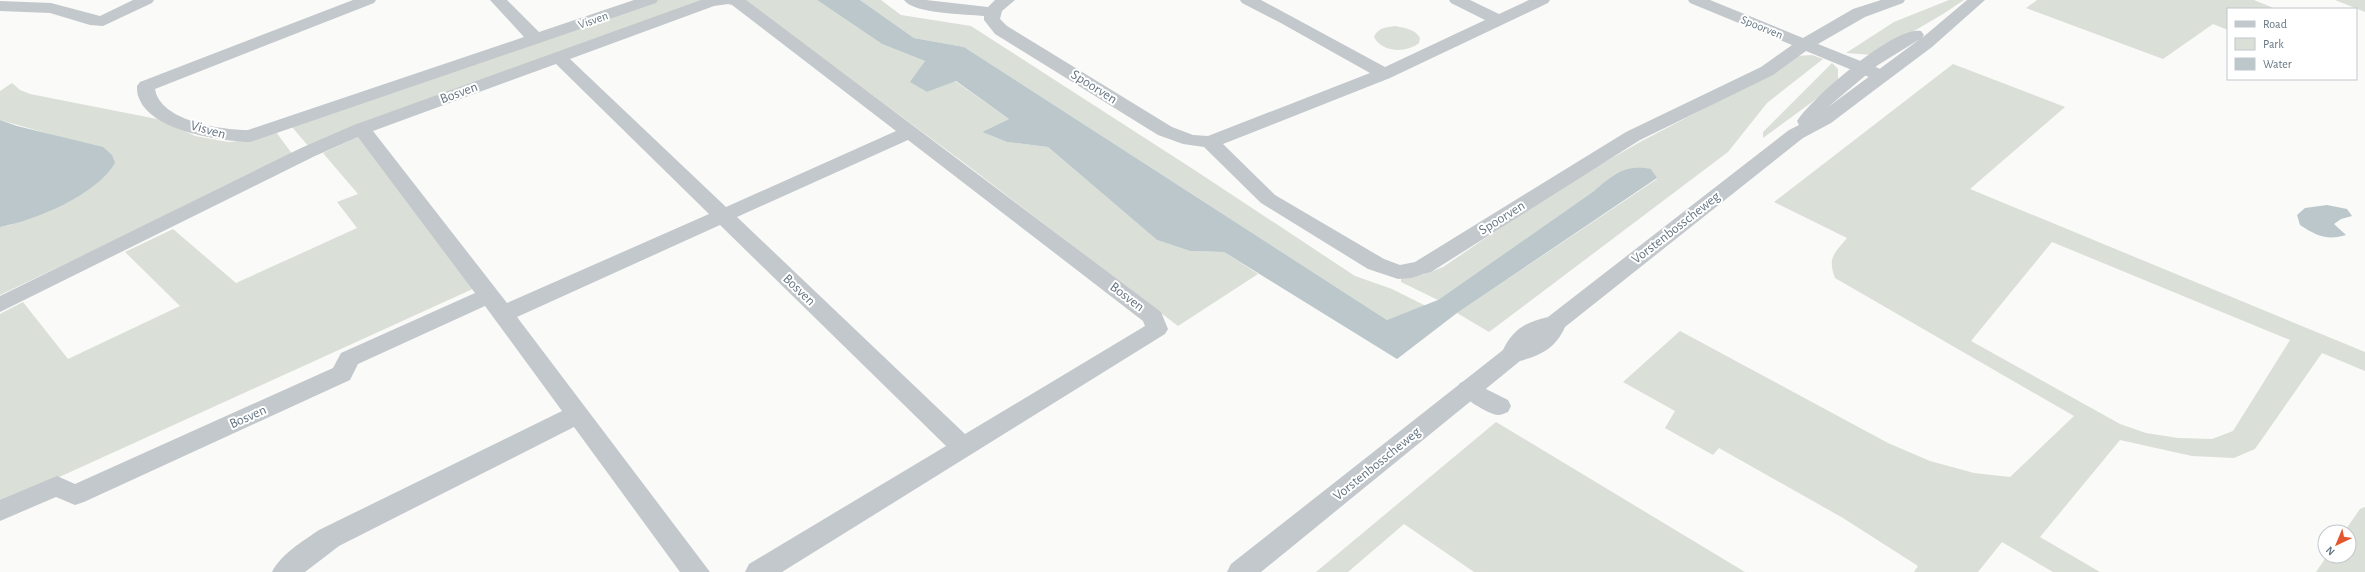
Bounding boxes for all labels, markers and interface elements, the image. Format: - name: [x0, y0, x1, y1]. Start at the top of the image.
- legend: [2227, 8, 2357, 80]
- street label: Visven: [577, 9, 609, 31]
- street label: Spoorven: [1739, 13, 1785, 41]
- text: Road: [2263, 18, 2287, 30]
- text: Park: [2263, 38, 2284, 50]
- text: Water: [2263, 58, 2292, 70]
- street label: Spoorven: [1068, 67, 1120, 107]
- street label: Bosven: [438, 80, 480, 106]
- street label: Visven: [189, 118, 227, 142]
- street label: Vorstenbosscheweg: [1629, 189, 1723, 267]
- street label: Spoorven: [1476, 198, 1528, 238]
- street label: Bosven: [780, 271, 818, 309]
- street label: Bosven: [1107, 280, 1147, 314]
- street label: Bosven: [227, 403, 269, 431]
- street label: Vorstenbosscheweg: [1331, 425, 1423, 503]
- north arrow: [2317, 524, 2357, 564]
- text: N: [2324, 544, 2337, 557]

